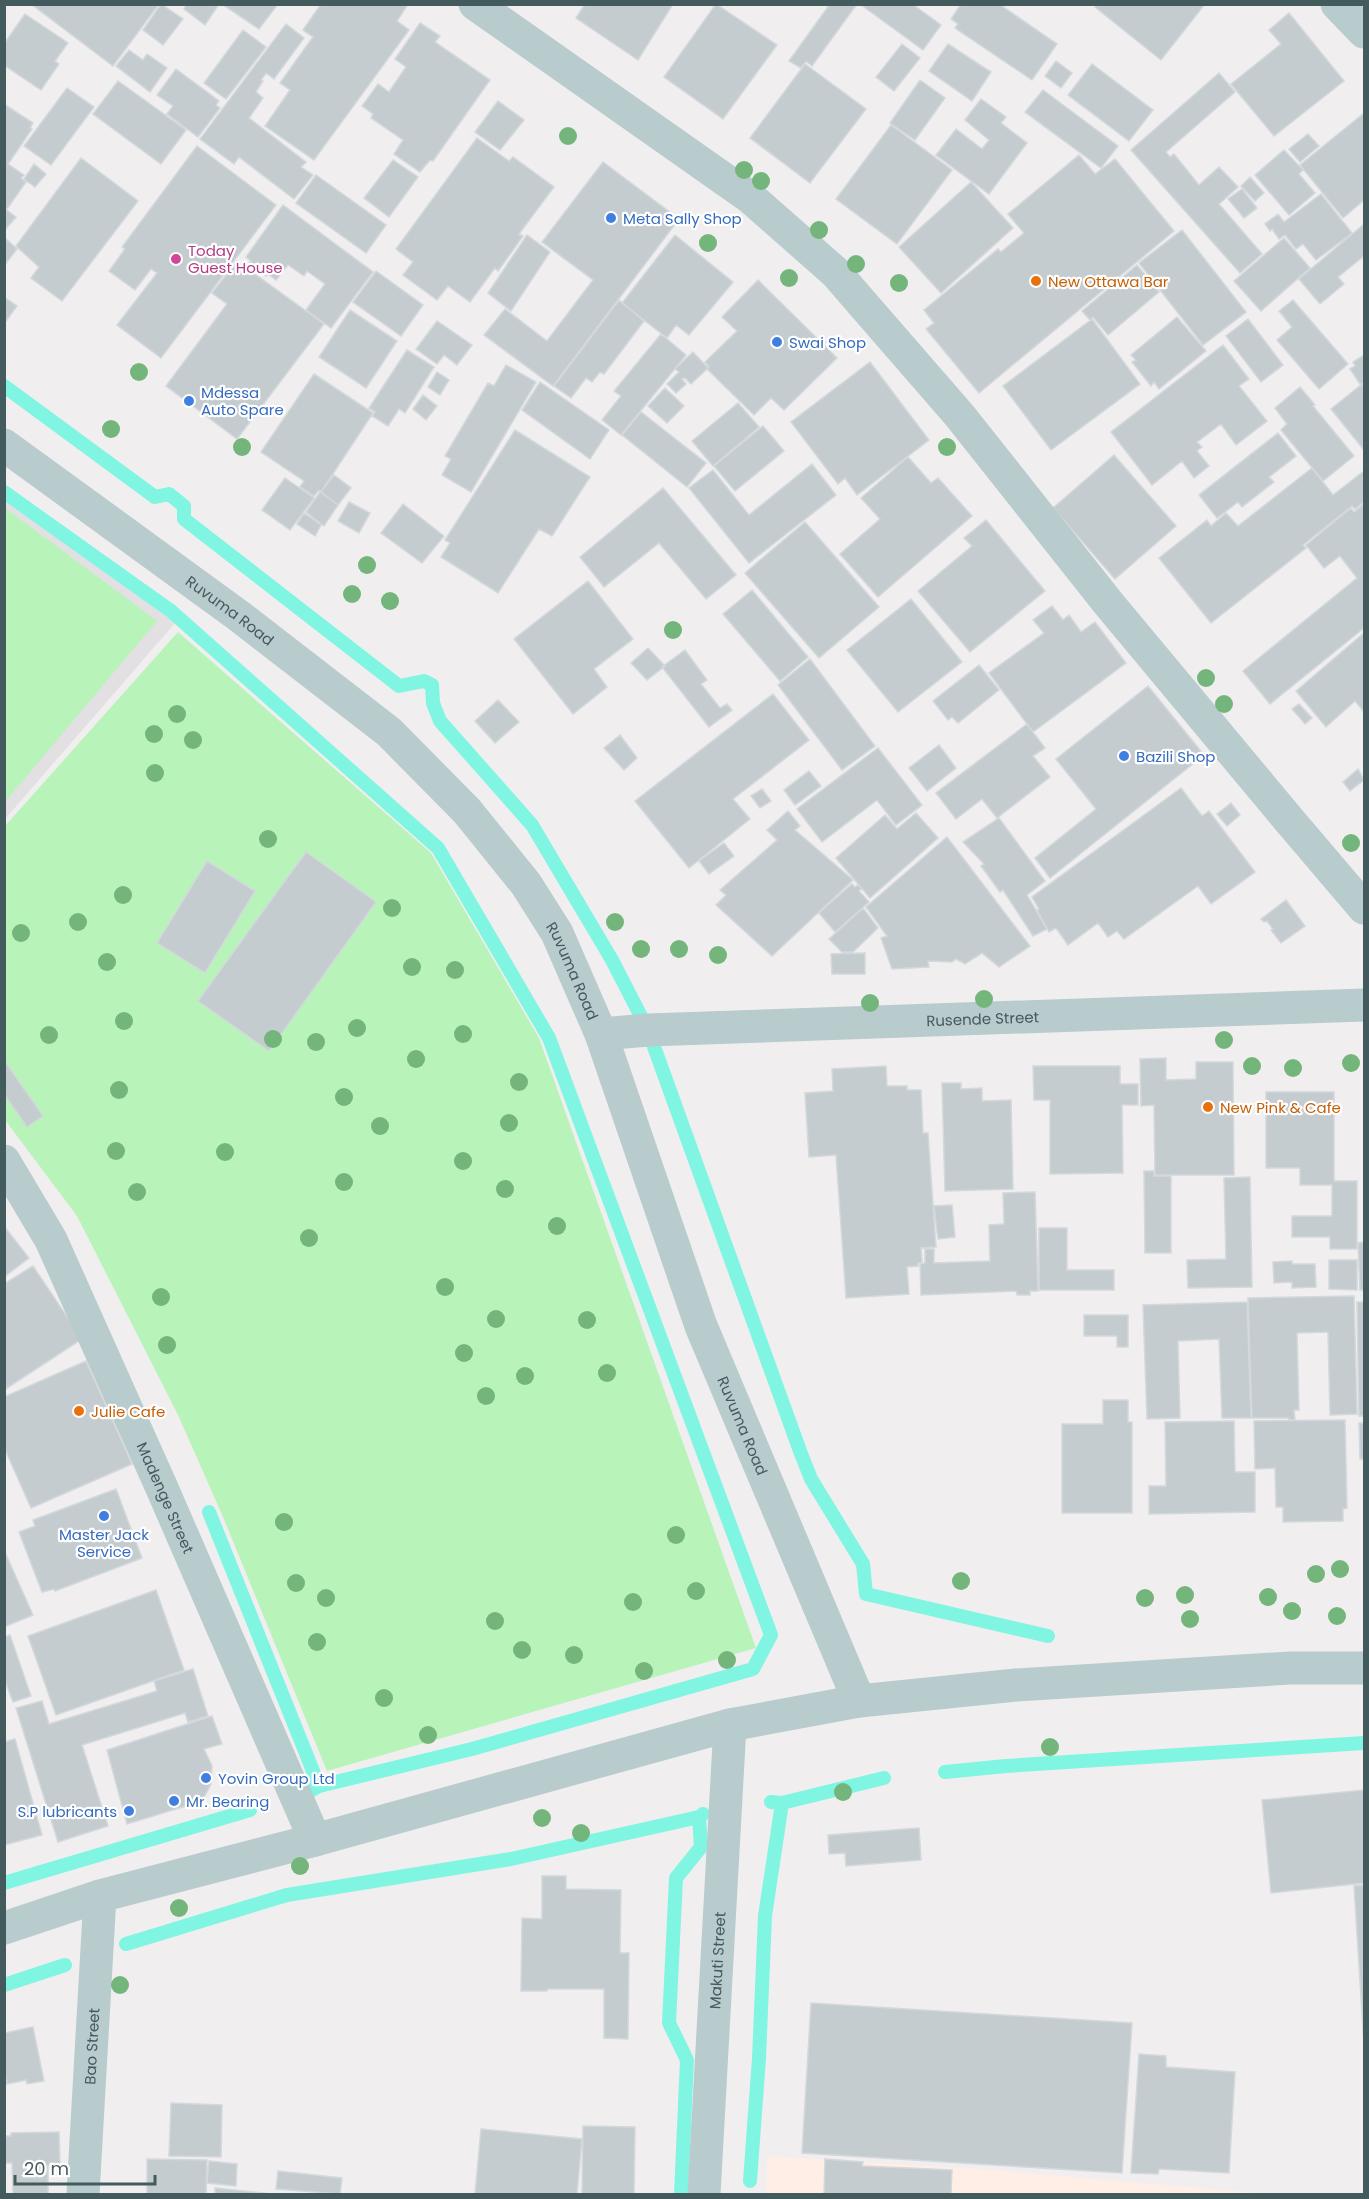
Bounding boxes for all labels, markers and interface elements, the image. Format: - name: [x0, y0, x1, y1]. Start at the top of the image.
- place label: Meta Sally Shop: [623, 208, 742, 229]
- marker: Meta Sally Shop: [604, 211, 618, 225]
- place label: Today Guest House: [188, 240, 283, 278]
- marker: Today Guest House: [169, 252, 183, 266]
- place label: New Ottawa Bar: [1048, 271, 1169, 292]
- marker: New Ottawa Bar: [1029, 274, 1043, 288]
- place label: Swai Shop: [789, 332, 866, 353]
- marker: Swai Shop: [770, 335, 784, 349]
- place label: Mdessa Auto Spare: [201, 382, 284, 420]
- marker: Mdessa Auto Spare: [182, 394, 196, 408]
- street label: Ruvuma Road: [182, 570, 279, 650]
- place label: Bazili Shop: [1136, 746, 1215, 767]
- marker: Bazili Shop: [1117, 749, 1131, 763]
- street label: Ruvuma Road: [542, 917, 604, 1023]
- street label: Rusende Street: [926, 1006, 1039, 1031]
- place label: New Pink & Cafe: [1220, 1097, 1341, 1118]
- marker: New Pink & Cafe: [1201, 1100, 1215, 1114]
- street label: Ruvuma Road: [713, 1373, 773, 1478]
- place label: Julie Cafe: [91, 1401, 165, 1422]
- marker: Julie Cafe: [72, 1404, 86, 1418]
- street label: Madenge Street: [132, 1439, 200, 1557]
- marker: Master Jack Service: [97, 1509, 111, 1523]
- place label: Master Jack Service: [59, 1524, 149, 1562]
- place label: Yovin Group Ltd: [218, 1768, 335, 1789]
- marker: Yovin Group Ltd: [199, 1771, 213, 1785]
- place label: Mr. Bearing: [186, 1791, 269, 1812]
- marker: Mr. Bearing: [167, 1794, 181, 1808]
- place label: S.P lubricants: [18, 1801, 117, 1822]
- marker: S.P lubricants: [122, 1804, 136, 1818]
- street label: Makuti Street: [704, 1911, 730, 2010]
- street label: Bao Street: [79, 2007, 104, 2085]
- scale bar: [15, 2148, 154, 2186]
- text: 20 m: [24, 2156, 69, 2181]

